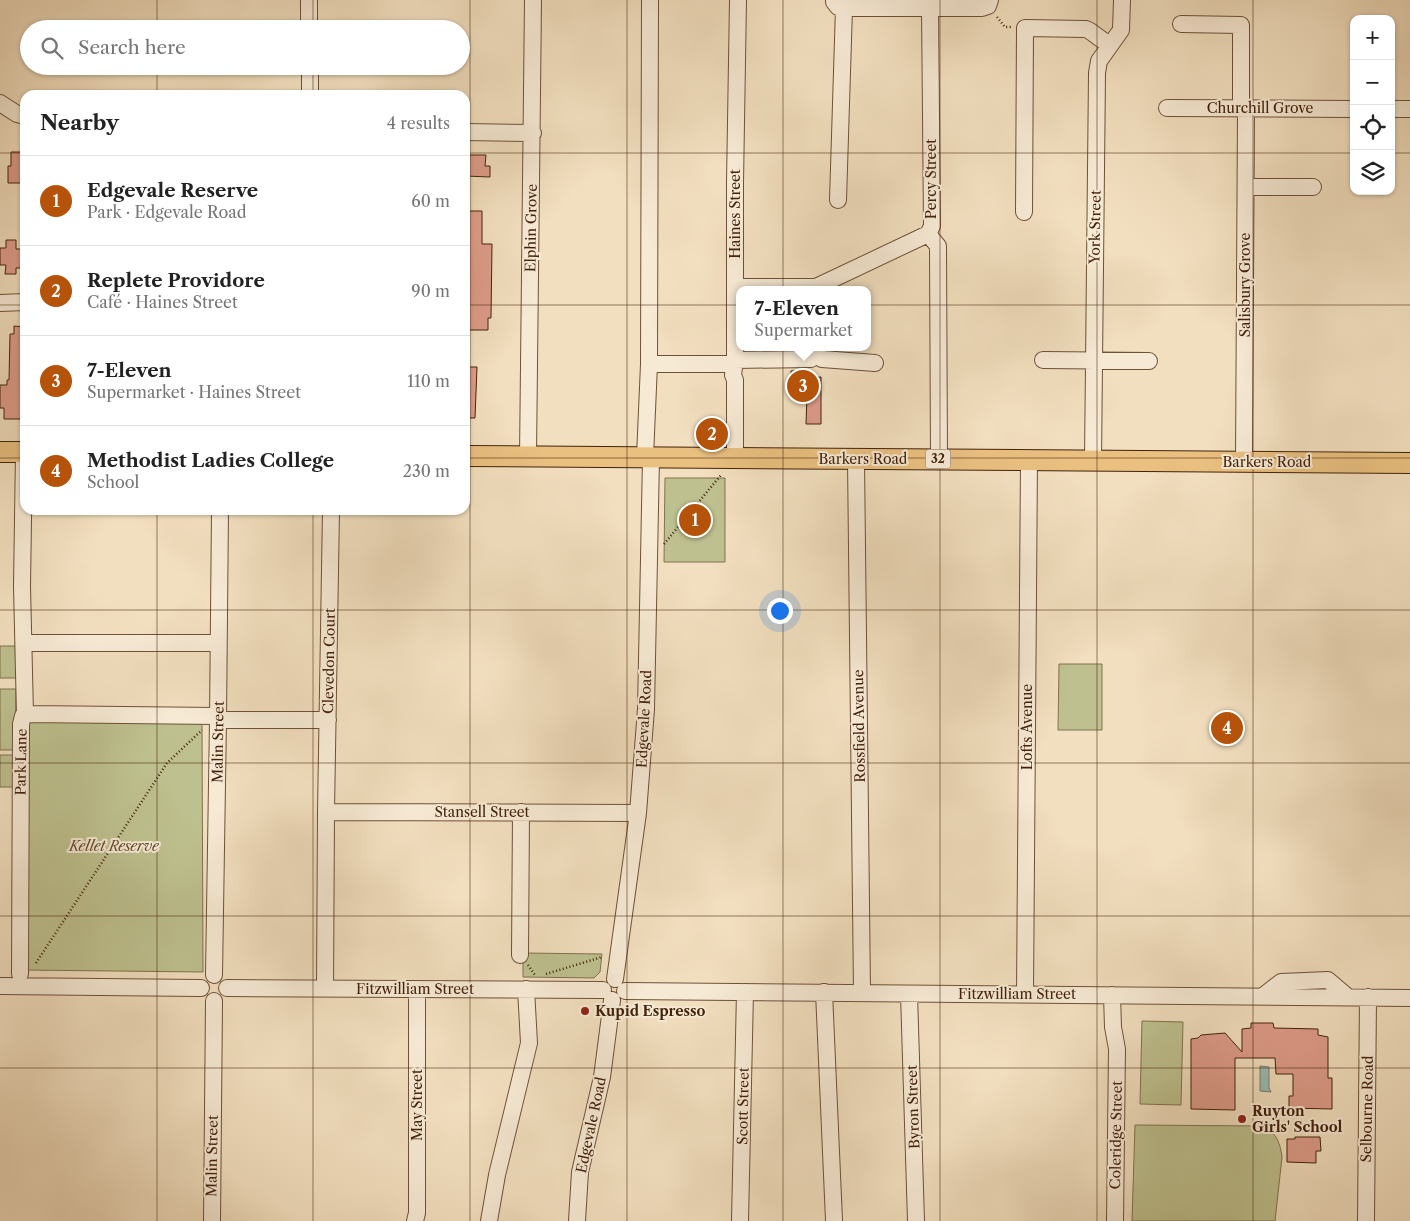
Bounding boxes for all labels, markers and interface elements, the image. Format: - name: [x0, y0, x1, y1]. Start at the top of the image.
- map controls: [1350, 15, 1395, 195]
- button: +: [1350, 15, 1395, 60]
- search box: [20, 20, 470, 75]
- icon: search: [38, 34, 66, 62]
- text: Search here: [78, 36, 186, 59]
- button: −: [1350, 60, 1395, 105]
- street label: Churchill Grove: [1207, 99, 1313, 117]
- button: locate: [1350, 105, 1395, 150]
- text: Nearby: [40, 110, 119, 135]
- text: 4 results: [387, 113, 450, 133]
- street label: Percy Street: [922, 139, 940, 219]
- button: layers: [1350, 150, 1395, 195]
- street label: Haines Street: [726, 169, 744, 259]
- text: Edgevale Reserve: [87, 179, 258, 202]
- street label: Elphin Grove: [521, 184, 541, 272]
- street label: York Street: [1085, 190, 1105, 265]
- text: 1: [52, 191, 60, 211]
- text: 60 m: [411, 191, 450, 211]
- text: Park · Edgevale Road: [87, 202, 246, 222]
- street label: Salisbury Grove: [1236, 233, 1254, 337]
- text: Replete Providore: [87, 269, 265, 292]
- text: 2: [51, 281, 61, 301]
- text: 90 m: [411, 281, 450, 301]
- popup: [736, 286, 871, 351]
- text: Café · Haines Street: [87, 292, 238, 312]
- text: 7-Eleven: [754, 297, 839, 320]
- text: Supermarket: [754, 320, 853, 340]
- text: 7-Eleven: [87, 359, 172, 382]
- pin: 3: [787, 367, 819, 405]
- text: 3: [51, 371, 61, 391]
- text: 110 m: [407, 371, 450, 391]
- text: Supermarket · Haines Street: [87, 382, 301, 402]
- pin: 2: [696, 415, 728, 453]
- text: Methodist Ladies College: [87, 449, 334, 472]
- road number: 32: [926, 449, 950, 468]
- street label: Barkers Road: [819, 450, 908, 468]
- street label: Barkers Road: [1223, 453, 1312, 471]
- text: 4: [51, 461, 61, 481]
- text: 230 m: [403, 461, 450, 481]
- text: School: [87, 472, 139, 492]
- pin: 1: [679, 501, 711, 539]
- your location: [767, 598, 793, 624]
- street label: Clevedon Court: [319, 608, 339, 714]
- street label: Edgevale Road: [632, 669, 656, 768]
- street label: Rossfield Avenue: [849, 669, 869, 783]
- street label: Lofts Avenue: [1018, 684, 1036, 770]
- street label: Malin Street: [208, 701, 228, 783]
- pin: 4: [1211, 709, 1243, 747]
- street label: Park Lane: [11, 728, 31, 796]
- street label: Stansell Street: [434, 803, 530, 821]
- park label: Kellet Reserve: [68, 837, 160, 855]
- street label: Fitzwilliam Street: [356, 980, 474, 998]
- street label: Fitzwilliam Street: [958, 985, 1076, 1003]
- place label: Kupid Espresso: [595, 1002, 706, 1020]
- marker: Kupid Espresso: [579, 1005, 591, 1017]
- street label: Selbourne Road: [1357, 1055, 1377, 1163]
- street label: Byron Street: [903, 1065, 923, 1149]
- street label: Scott Street: [733, 1067, 753, 1145]
- street label: May Street: [408, 1069, 426, 1141]
- street label: Edgevale Road: [572, 1075, 610, 1175]
- street label: Coleridge Street: [1106, 1080, 1126, 1189]
- place label: Ruyton Girls' School: [1252, 1102, 1343, 1136]
- marker: Ruyton Girls' School: [1236, 1113, 1248, 1125]
- street label: Malin Street: [202, 1115, 222, 1197]

